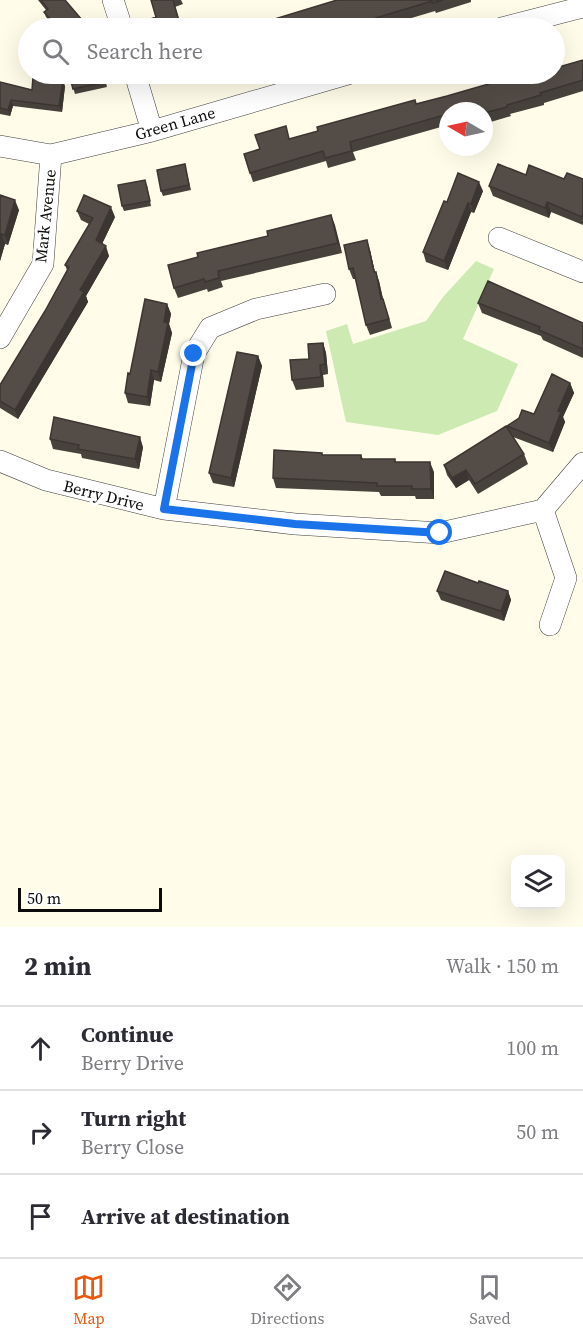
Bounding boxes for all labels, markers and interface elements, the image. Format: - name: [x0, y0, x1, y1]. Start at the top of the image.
- search box: [18, 18, 565, 84]
- icon: search: [39, 35, 72, 68]
- text: Search here: [87, 36, 203, 66]
- street label: Green Lane: [132, 101, 218, 145]
- north arrow: [439, 102, 493, 156]
- street label: Mark Avenue: [29, 168, 61, 264]
- route end: [180, 340, 206, 366]
- street label: Berry Drive: [61, 474, 147, 516]
- route start: [426, 519, 452, 545]
- map controls: [511, 855, 565, 909]
- button: layers: [511, 855, 565, 909]
- scale bar: [18, 885, 162, 912]
- text: 50 m: [27, 887, 61, 909]
- text: 2 min: [24, 948, 91, 984]
- text: Walk · 150 m: [446, 952, 559, 980]
- text: Continue: [81, 1019, 174, 1049]
- icon: ahead: [24, 1032, 57, 1065]
- text: 100 m: [506, 1034, 559, 1062]
- text: Berry Drive: [81, 1049, 184, 1077]
- text: Turn right: [81, 1103, 186, 1133]
- icon: right: [24, 1116, 57, 1149]
- text: 50 m: [516, 1118, 559, 1146]
- text: Berry Close: [81, 1133, 184, 1161]
- icon: arrive: [24, 1200, 57, 1233]
- text: Arrive at destination: [81, 1201, 290, 1231]
- tab: Map: [72, 1271, 105, 1329]
- tab: Directions: [250, 1271, 325, 1329]
- tab: Saved: [469, 1271, 511, 1329]

